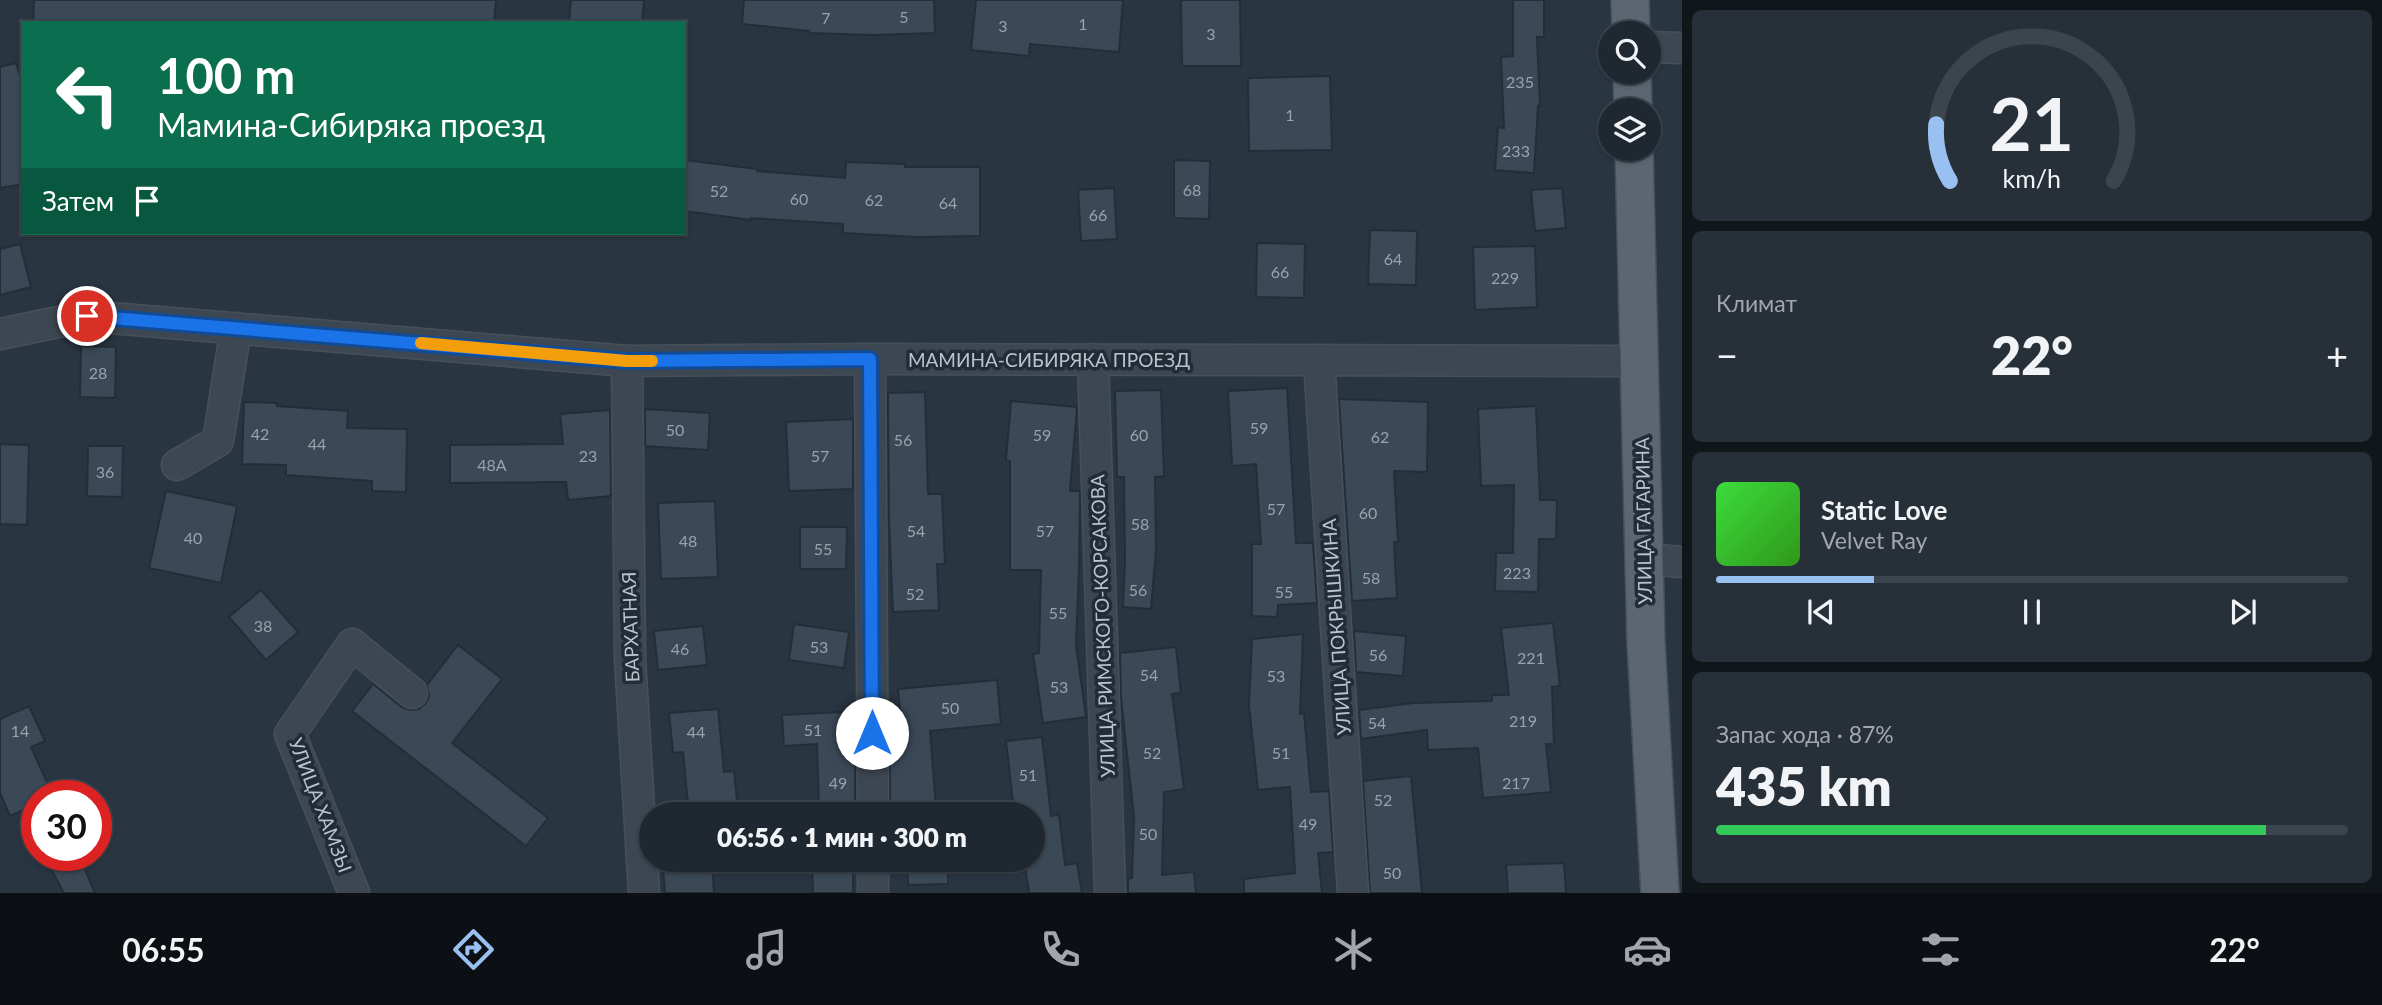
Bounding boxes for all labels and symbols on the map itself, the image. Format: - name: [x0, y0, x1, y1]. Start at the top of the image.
- house number: 5: [899, 7, 909, 26]
- house number: 7: [821, 8, 831, 27]
- house number: 1: [1078, 14, 1088, 33]
- house number: 3: [998, 16, 1008, 35]
- house number: 3: [1206, 24, 1216, 43]
- house number: 235: [1506, 72, 1534, 91]
- house number: 1: [1285, 105, 1295, 124]
- house number: 233: [1502, 141, 1530, 160]
- house number: 68: [1183, 180, 1201, 199]
- house number: 52: [710, 181, 728, 200]
- house number: 60: [790, 189, 808, 208]
- house number: 62: [865, 190, 883, 209]
- house number: 64: [939, 193, 957, 212]
- house number: 66: [1089, 205, 1107, 224]
- house number: 64: [1384, 249, 1402, 268]
- house number: 66: [1271, 262, 1289, 281]
- house number: 229: [1491, 268, 1519, 287]
- pin: [57, 286, 117, 346]
- street label: МАМИНА-СИБИРЯКА ПРОЕЗД: [908, 348, 1190, 371]
- house number: 28: [89, 363, 107, 382]
- house number: 59: [1250, 418, 1268, 437]
- house number: 50: [666, 420, 684, 439]
- house number: 42: [251, 424, 269, 443]
- house number: 59: [1033, 425, 1051, 444]
- house number: 60: [1130, 425, 1148, 444]
- house number: 62: [1371, 427, 1389, 446]
- house number: 56: [894, 430, 912, 449]
- house number: 44: [308, 434, 326, 453]
- street label: УЛИЦА ГАГАРИНА: [1630, 437, 1656, 605]
- house number: 23: [579, 446, 597, 465]
- house number: 57: [811, 446, 829, 465]
- house number: 48А: [477, 455, 507, 474]
- house number: 36: [96, 462, 114, 481]
- street label: УЛИЦА РИМСКОГО-КОРСАКОВА: [1085, 474, 1119, 778]
- house number: 57: [1267, 499, 1285, 518]
- house number: 60: [1359, 503, 1377, 522]
- house number: 58: [1131, 514, 1149, 533]
- street label: УЛИЦА ПОКРЫШКИНА: [1317, 518, 1355, 736]
- house number: 54: [907, 521, 925, 540]
- house number: 57: [1036, 521, 1054, 540]
- house number: 40: [184, 528, 202, 547]
- house number: 48: [679, 531, 697, 550]
- house number: 55: [814, 539, 832, 558]
- house number: 223: [1503, 563, 1531, 582]
- house number: 58: [1362, 568, 1380, 587]
- street label: БАРХАТНАЯ: [617, 571, 643, 683]
- house number: 56: [1129, 580, 1147, 599]
- house number: 55: [1275, 582, 1293, 601]
- house number: 52: [906, 584, 924, 603]
- house number: 55: [1049, 603, 1067, 622]
- house number: 38: [254, 616, 272, 635]
- house number: 53: [810, 637, 828, 656]
- house number: 46: [671, 639, 689, 658]
- house number: 56: [1369, 645, 1387, 664]
- house number: 221: [1517, 648, 1545, 667]
- house number: 54: [1140, 665, 1158, 684]
- house number: 53: [1267, 666, 1285, 685]
- house number: 53: [1050, 677, 1068, 696]
- position arrow: [835, 696, 909, 770]
- house number: 50: [941, 698, 959, 717]
- house number: 219: [1509, 711, 1537, 730]
- house number: 54: [1368, 713, 1386, 732]
- house number: 51: [804, 720, 822, 739]
- house number: 14: [11, 721, 29, 740]
- house number: 44: [687, 722, 705, 741]
- street label: УЛИЦА ХАМЗЫ: [285, 734, 357, 876]
- house number: 52: [1143, 743, 1161, 762]
- house number: 51: [1272, 743, 1290, 762]
- house number: 51: [1019, 765, 1037, 784]
- house number: 49: [829, 773, 847, 792]
- house number: 217: [1502, 773, 1530, 792]
- speed limit sign: 30: [21, 780, 112, 871]
- house number: 52: [1374, 790, 1392, 809]
- house number: 49: [1299, 814, 1317, 833]
- house number: 50: [1139, 824, 1157, 843]
- house number: 50: [1383, 863, 1401, 882]

